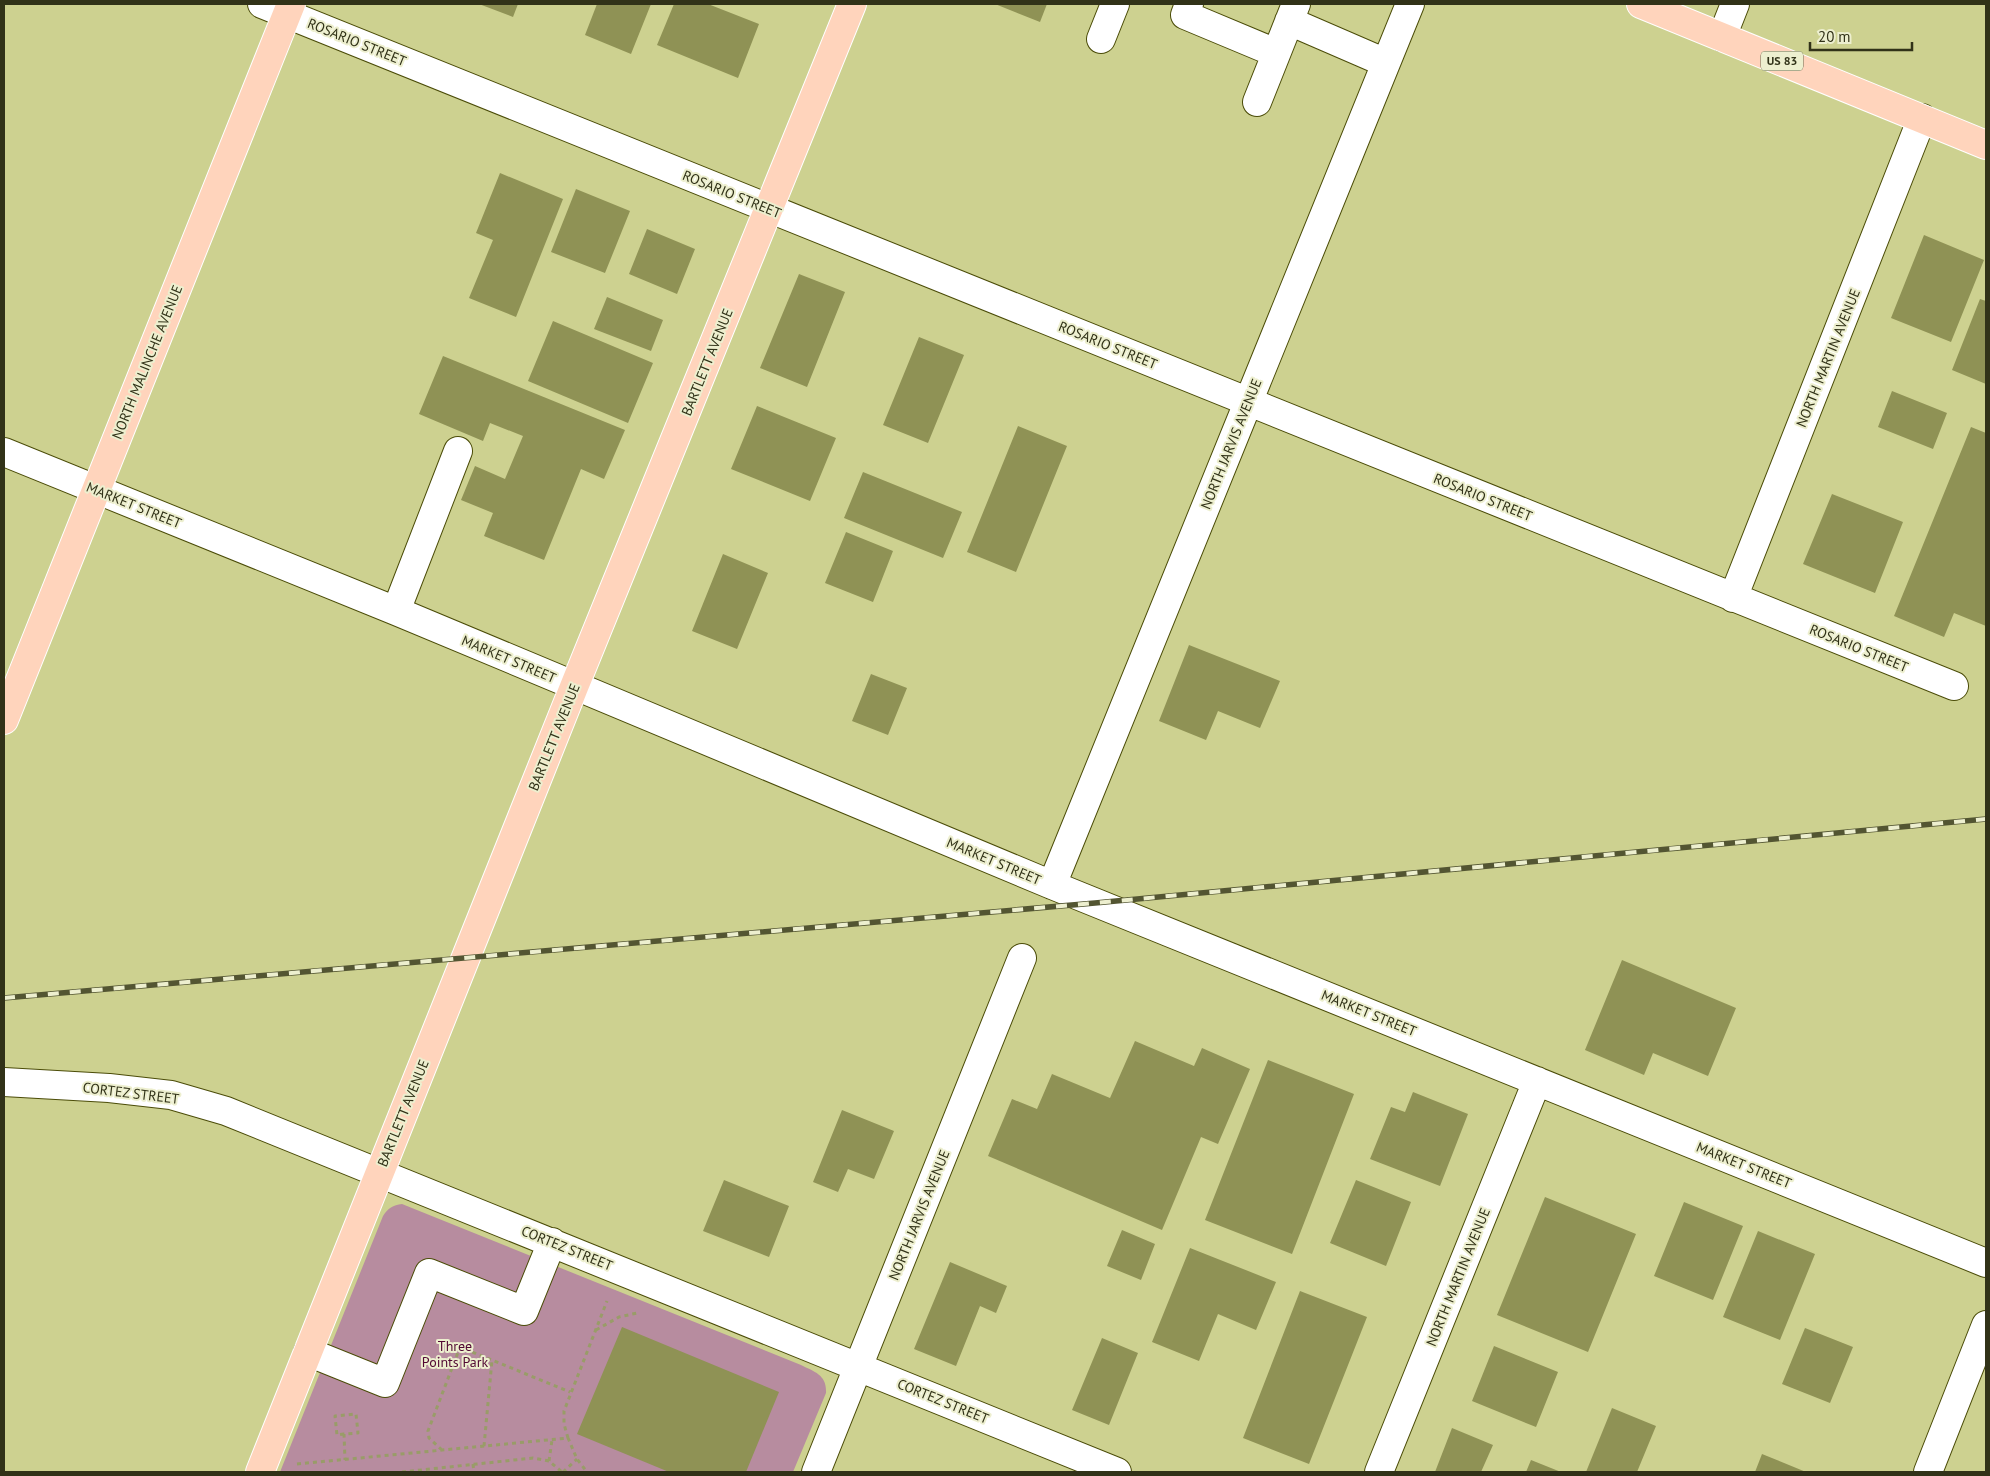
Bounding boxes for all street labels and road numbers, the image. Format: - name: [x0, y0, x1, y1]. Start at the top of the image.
- street label: ROSARIO STREET: [305, 14, 409, 70]
- road number: US 83: [1761, 51, 1803, 70]
- street label: ROSARIO STREET: [680, 166, 784, 222]
- street label: NORTH MALINCHE AVENUE: [108, 282, 186, 442]
- street label: NORTH MARTIN AVENUE: [1792, 286, 1864, 430]
- street label: BARTLETT AVENUE: [677, 306, 737, 418]
- street label: ROSARIO STREET: [1056, 317, 1160, 373]
- street label: NORTH JARVIS AVENUE: [1197, 376, 1265, 512]
- street label: ROSARIO STREET: [1431, 469, 1535, 525]
- street label: MARKET STREET: [84, 478, 184, 532]
- street label: ROSARIO STREET: [1807, 620, 1911, 676]
- street label: MARKET STREET: [459, 631, 559, 687]
- street label: BARTLETT AVENUE: [524, 681, 584, 793]
- street label: MARKET STREET: [944, 833, 1044, 889]
- street label: MARKET STREET: [1319, 986, 1419, 1040]
- street label: BARTLETT AVENUE: [373, 1057, 433, 1169]
- street label: CORTEZ STREET: [82, 1078, 180, 1108]
- street label: MARKET STREET: [1694, 1138, 1794, 1192]
- street label: NORTH JARVIS AVENUE: [885, 1147, 953, 1283]
- street label: NORTH MARTIN AVENUE: [1422, 1205, 1494, 1349]
- street label: CORTEZ STREET: [519, 1221, 616, 1275]
- street label: CORTEZ STREET: [895, 1374, 992, 1428]

